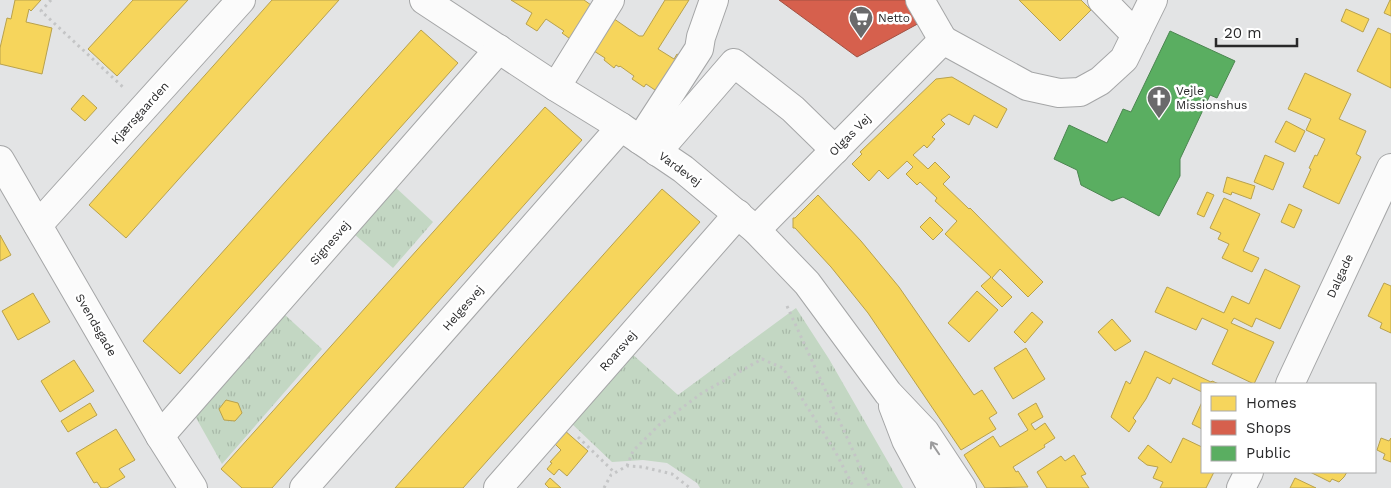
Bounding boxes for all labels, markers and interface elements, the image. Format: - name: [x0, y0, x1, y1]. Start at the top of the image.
- supermarket icon: Netto: [848, 5, 874, 39]
- place label: Netto: [878, 11, 910, 25]
- scale bar: [1216, 15, 1297, 47]
- text: 20 m: [1224, 24, 1262, 42]
- street label: Kjærsgaarden: [108, 79, 172, 147]
- place label: Vejle Missionshus: [1176, 84, 1247, 112]
- church icon: Vejle Missionshus: [1146, 85, 1172, 119]
- street label: Olgas Vej: [826, 111, 874, 159]
- street label: Vardevej: [656, 149, 704, 189]
- street label: Signesvej: [307, 218, 353, 268]
- street label: Dalgade: [1324, 252, 1356, 300]
- street label: Helgesvej: [440, 283, 486, 333]
- street label: Svendsgade: [73, 291, 120, 359]
- street label: Roarsvej: [597, 328, 639, 374]
- legend: [1201, 383, 1376, 473]
- text: Homes: [1246, 394, 1297, 412]
- text: Shops: [1246, 419, 1291, 437]
- one-way arrow: [930, 441, 940, 455]
- text: Public: [1246, 444, 1291, 462]

